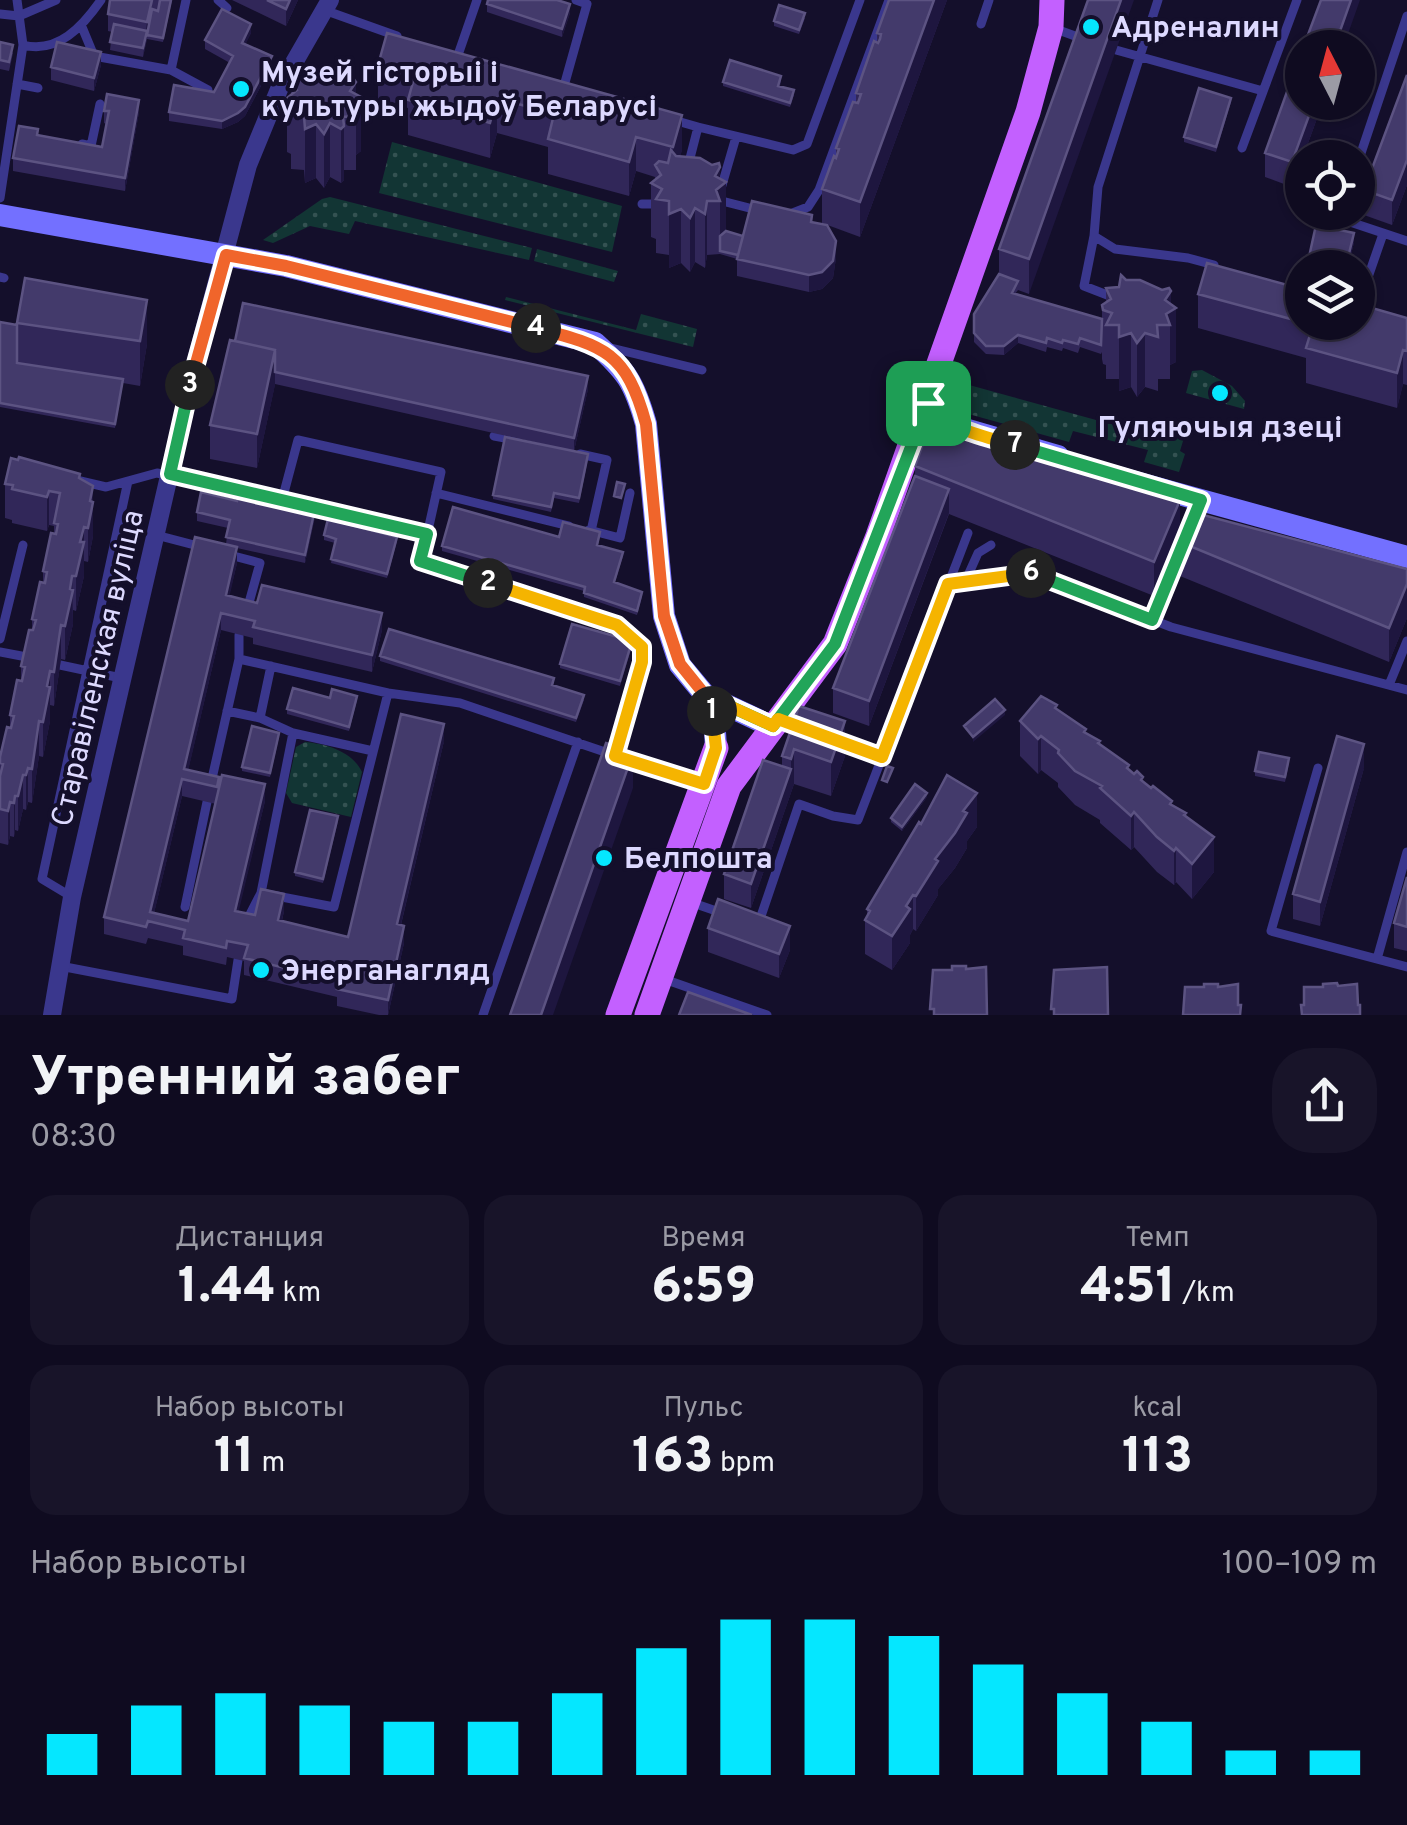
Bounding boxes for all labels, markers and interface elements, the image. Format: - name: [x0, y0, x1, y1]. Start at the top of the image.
- place label: Адреналин: [1111, 11, 1280, 48]
- marker: Адреналин: [1080, 16, 1102, 38]
- north arrow: [1285, 30, 1375, 120]
- map controls: [1285, 30, 1375, 340]
- place label: Музей гісторыі і культуры жыдоў Беларусі: [261, 56, 657, 127]
- marker: Музей гісторыі і культуры жыдоў Беларусі: [230, 78, 252, 100]
- button: locate: [1285, 140, 1375, 230]
- button: layers: [1285, 250, 1375, 340]
- pin: 4: [511, 303, 561, 353]
- text: 4: [527, 310, 545, 346]
- pin: 3: [165, 360, 215, 410]
- pin: [886, 361, 971, 446]
- text: 3: [182, 367, 198, 403]
- icon: arrive: [901, 376, 956, 431]
- marker: Гуляючыя дзеці: [1209, 382, 1231, 404]
- place label: Гуляючыя дзеці: [1098, 411, 1342, 448]
- pin: 7: [990, 420, 1040, 470]
- text: 7: [1007, 427, 1023, 463]
- street label: Старавіленская вуліца: [45, 507, 154, 830]
- pin: 6: [1006, 548, 1056, 598]
- text: 6: [1022, 555, 1040, 591]
- pin: 2: [463, 558, 513, 608]
- text: 2: [479, 565, 497, 601]
- pin: 1: [687, 686, 737, 736]
- text: 1: [706, 693, 718, 729]
- place label: Белпошта: [624, 842, 773, 879]
- marker: Белпошта: [593, 847, 615, 869]
- place label: Энерганагляд: [281, 954, 490, 991]
- marker: Энерганагляд: [250, 959, 272, 981]
- text: Утренний забег: [30, 1045, 460, 1115]
- button: share: [1272, 1048, 1377, 1153]
- text: 08:30: [30, 1118, 117, 1158]
- text: Дистанция: [175, 1221, 324, 1257]
- text: Время: [661, 1221, 746, 1257]
- text: Темп: [1125, 1221, 1190, 1257]
- text: 1.44: [178, 1257, 276, 1320]
- text: 6:59: [651, 1257, 756, 1320]
- text: 4:51: [1080, 1257, 1176, 1320]
- text: km: [276, 1276, 321, 1312]
- text: /km: [1176, 1276, 1235, 1312]
- text: Набор высоты: [155, 1391, 344, 1427]
- text: Пульс: [664, 1391, 743, 1427]
- text: kcal: [1133, 1391, 1182, 1427]
- text: 11: [214, 1427, 255, 1490]
- text: 163: [632, 1427, 713, 1490]
- text: 113: [1122, 1427, 1193, 1490]
- text: m: [255, 1446, 285, 1482]
- text: bpm: [713, 1446, 775, 1482]
- text: Набор высоты: [30, 1545, 247, 1585]
- text: 100–109 m: [1222, 1545, 1377, 1585]

